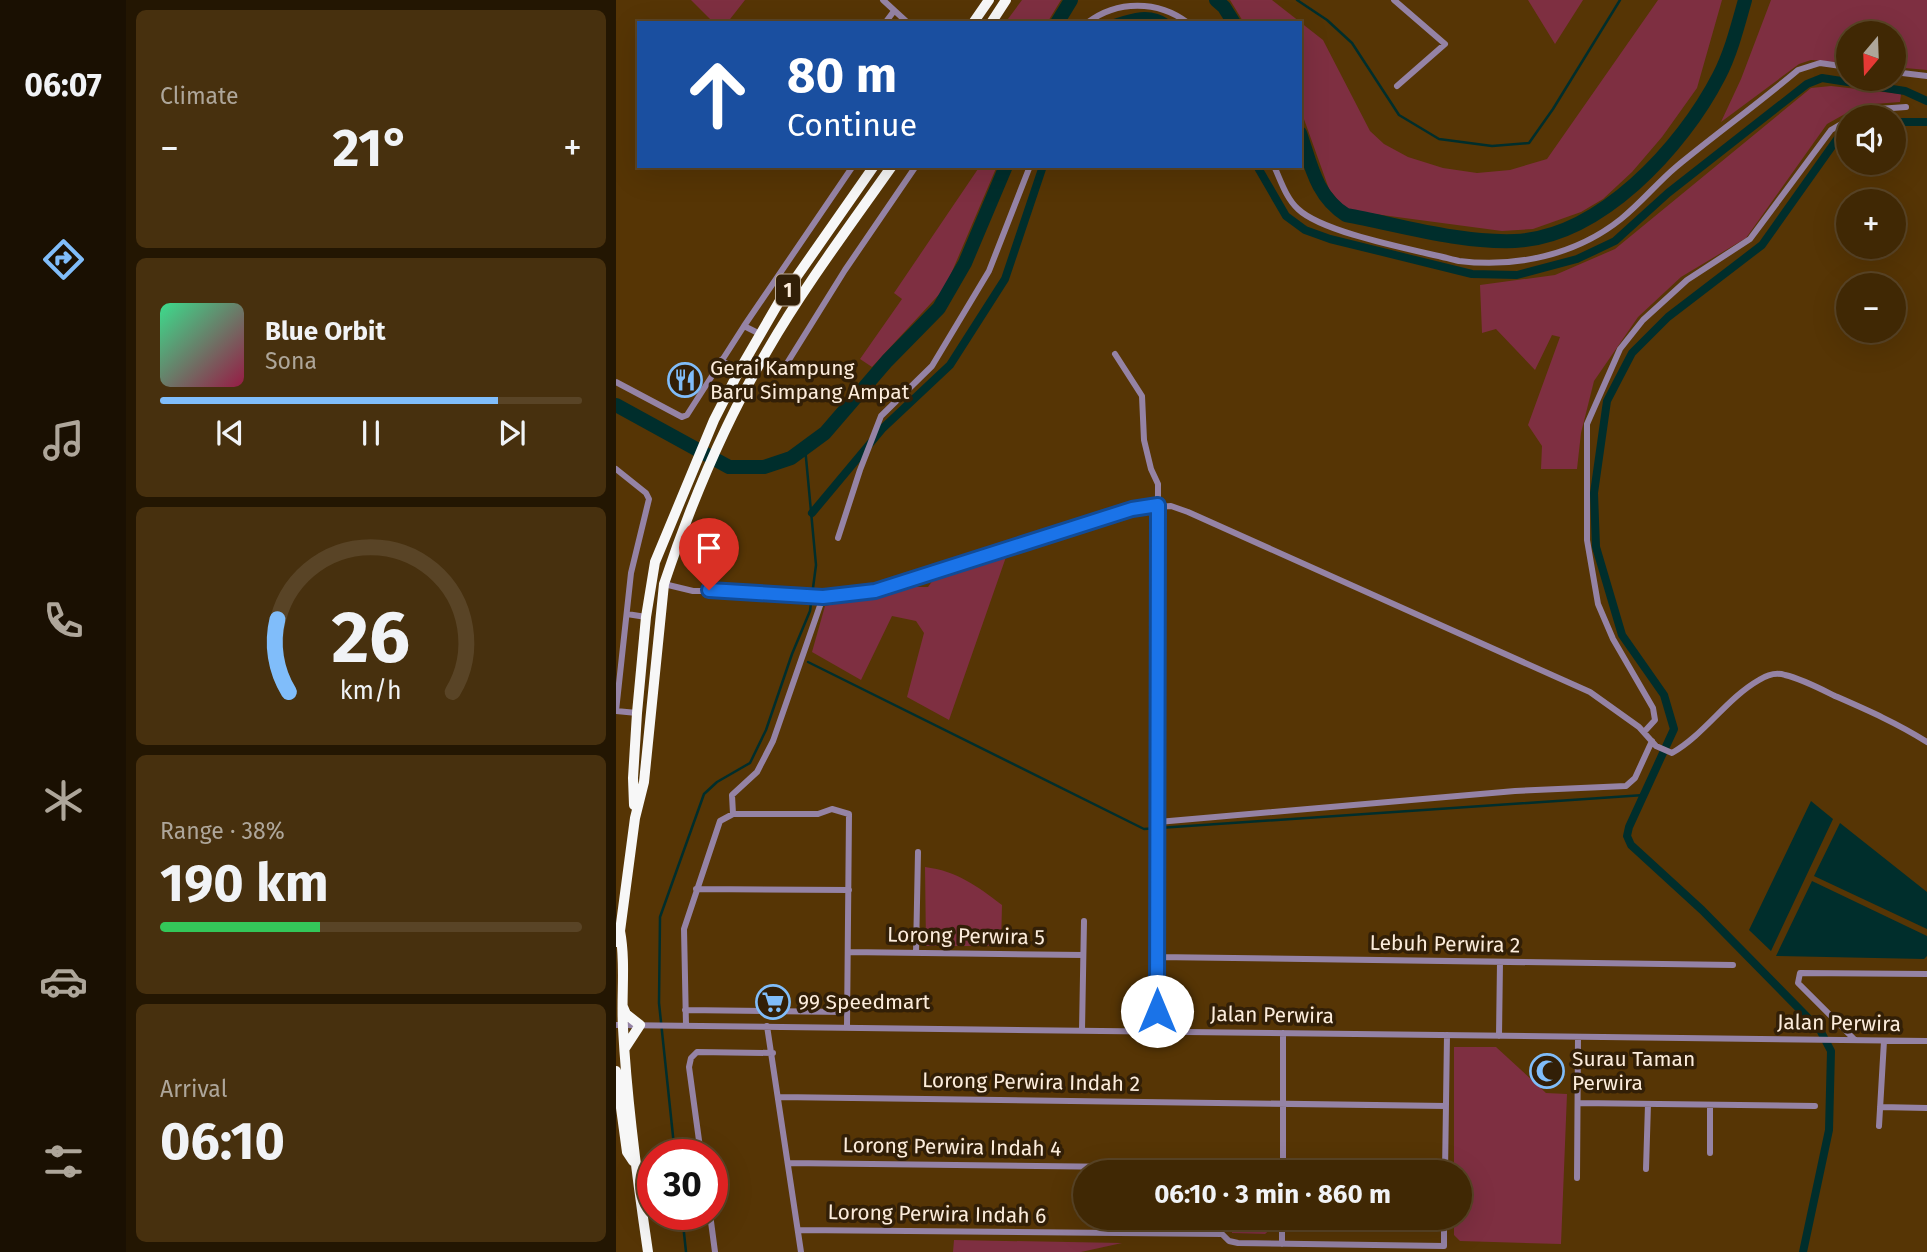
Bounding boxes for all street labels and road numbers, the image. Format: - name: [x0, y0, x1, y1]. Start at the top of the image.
- road number: 1: [776, 274, 800, 306]
- street label: Lorong Perwira 5: [887, 922, 1045, 950]
- street label: Lebuh Perwira 2: [1369, 930, 1521, 958]
- street label: Jalan Perwira: [1210, 1001, 1334, 1029]
- street label: Jalan Perwira: [1777, 1009, 1901, 1037]
- street label: Lorong Perwira Indah 2: [922, 1067, 1140, 1097]
- street label: Lorong Perwira Indah 4: [842, 1132, 1062, 1162]
- street label: Lorong Perwira Indah 6: [827, 1199, 1047, 1229]

